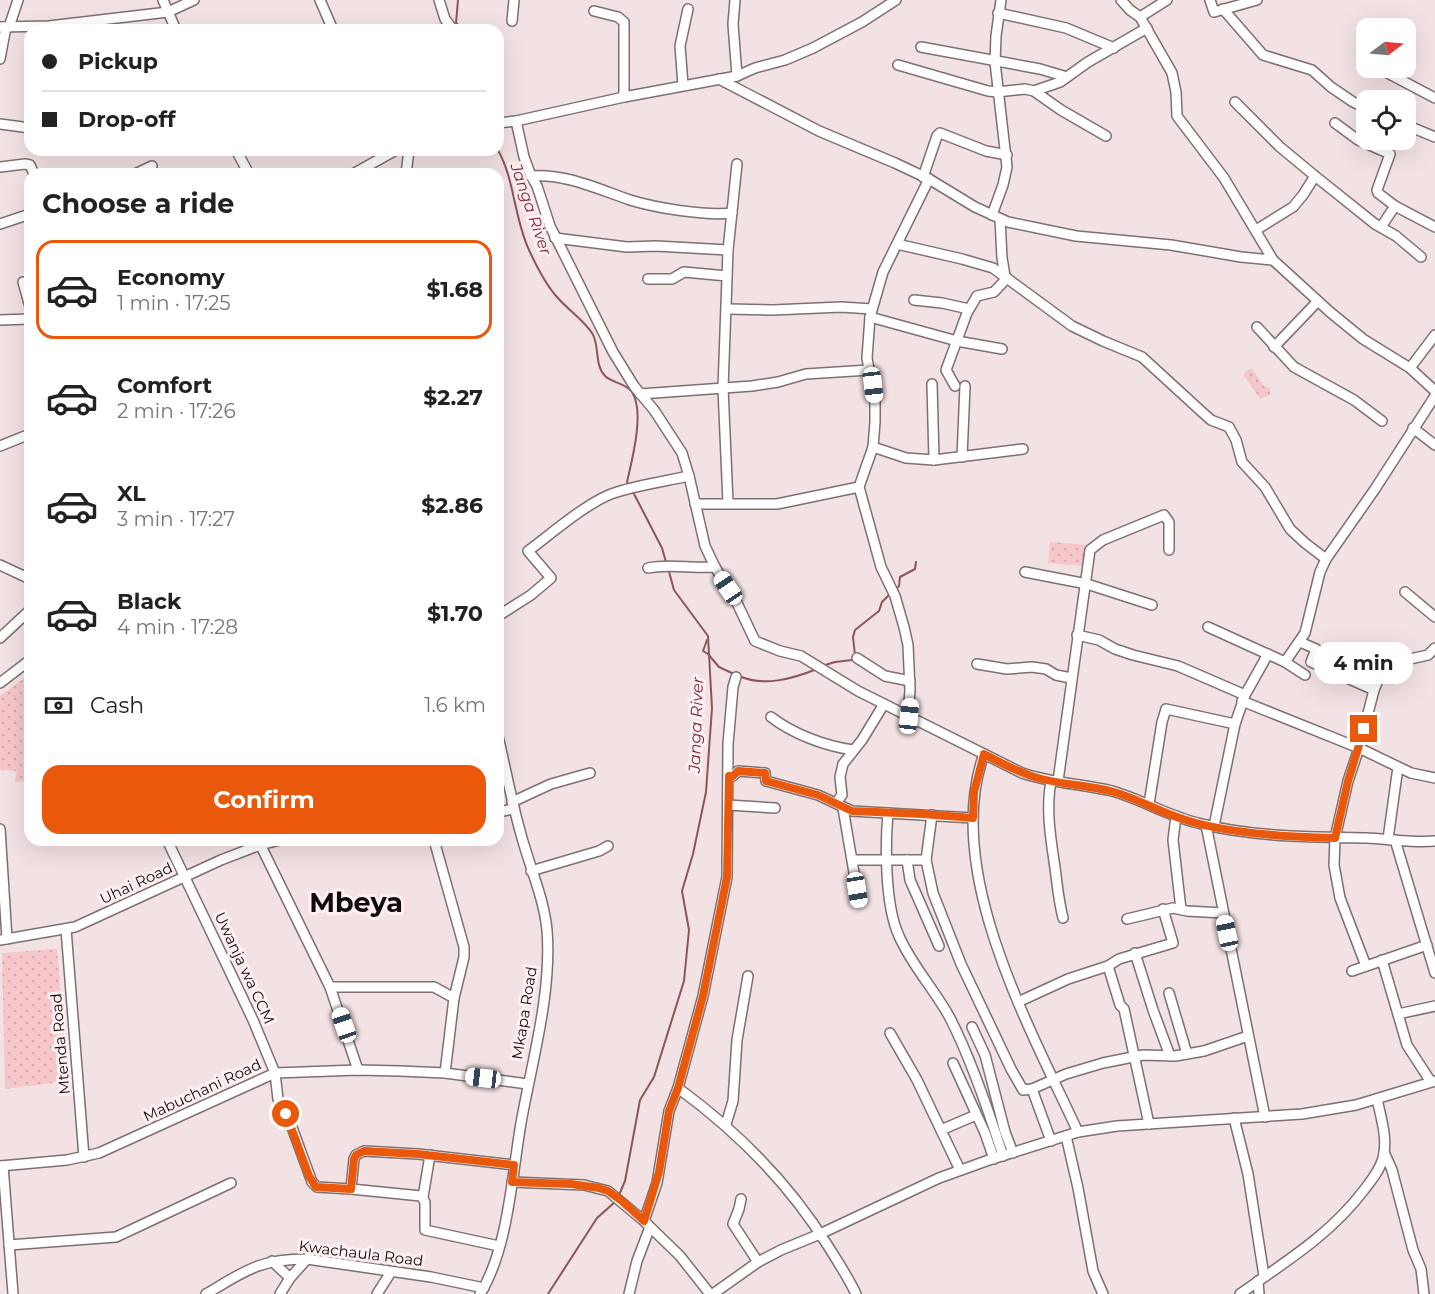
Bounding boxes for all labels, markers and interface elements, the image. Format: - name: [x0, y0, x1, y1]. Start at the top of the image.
- north arrow: [1356, 18, 1416, 78]
- map controls: [1356, 18, 1416, 150]
- text: Pickup: [78, 48, 158, 75]
- button: locate: [1356, 90, 1416, 150]
- text: Drop-off: [78, 106, 176, 133]
- water label: Janga River: [506, 160, 556, 258]
- text: Choose a ride: [42, 187, 234, 220]
- icon: car: [45, 263, 99, 317]
- text: Economy: [117, 264, 225, 291]
- text: $1.68: [427, 276, 483, 303]
- text: 1 min · 17:25: [117, 291, 231, 315]
- car: [862, 366, 884, 404]
- icon: car: [45, 371, 99, 425]
- text: Comfort: [117, 372, 212, 399]
- text: $2.27: [423, 384, 483, 411]
- text: 2 min · 17:26: [117, 399, 236, 423]
- icon: car: [45, 479, 99, 533]
- text: XL: [117, 480, 146, 507]
- text: $2.86: [421, 492, 483, 519]
- text: 3 min · 17:27: [117, 507, 235, 531]
- car: [710, 568, 746, 608]
- icon: car: [45, 587, 99, 641]
- text: Black: [117, 588, 181, 615]
- text: $1.70: [427, 600, 483, 627]
- text: 4 min · 17:28: [117, 615, 238, 639]
- callout: 4 min: [1314, 642, 1414, 684]
- text: 4 min: [1333, 651, 1394, 675]
- water label: Janga River: [685, 676, 707, 774]
- icon: cash: [42, 689, 75, 722]
- text: Cash: [90, 692, 144, 719]
- text: 1.6 km: [424, 693, 486, 717]
- car: [898, 697, 920, 735]
- route end: [1350, 715, 1377, 742]
- button: Confirm: [42, 765, 486, 834]
- street label: Uhai Road: [97, 858, 175, 908]
- car: [845, 871, 869, 909]
- district label: Mbeya: [309, 886, 403, 919]
- street label: Uwanja wa CCM: [211, 909, 279, 1027]
- car: [1214, 914, 1240, 952]
- street label: Mkapa Road: [507, 965, 541, 1061]
- street label: Mtenda Road: [46, 993, 74, 1095]
- car: [330, 1005, 358, 1045]
- street label: Mabuchani Road: [140, 1054, 264, 1126]
- car: [464, 1067, 502, 1089]
- route start: [272, 1100, 299, 1127]
- street label: Kwachaula Road: [298, 1236, 424, 1270]

